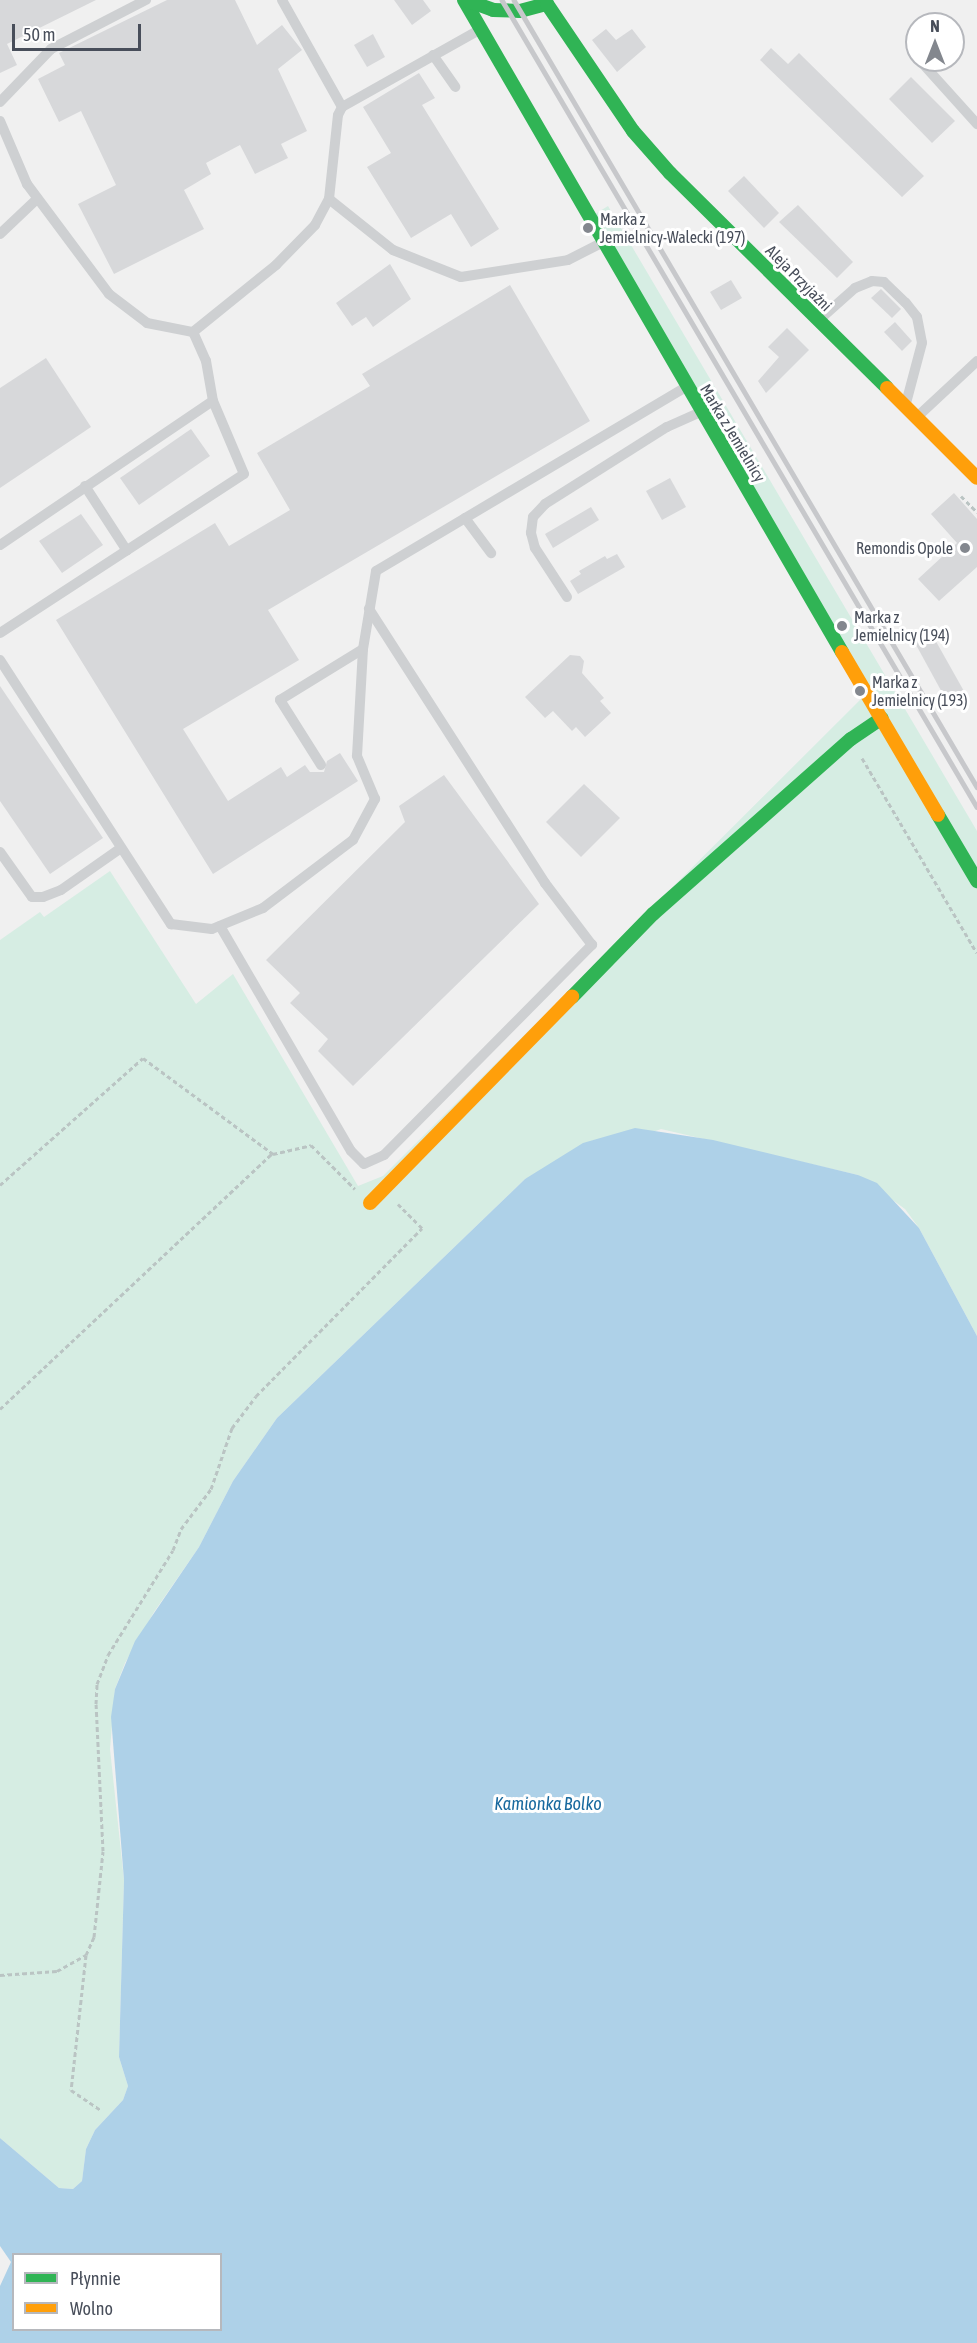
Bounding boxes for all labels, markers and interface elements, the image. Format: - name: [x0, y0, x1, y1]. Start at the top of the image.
- scale bar: [15, 12, 144, 50]
- north arrow: [905, 12, 965, 72]
- text: N: [930, 17, 940, 35]
- text: 50 m: [23, 24, 55, 45]
- place label: Marka z Jemielnicy-Walecki (197): [600, 209, 745, 247]
- marker: Marka z Jemielnicy-Walecki (197): [581, 221, 595, 235]
- street label: Aleja Przyjaźni: [762, 241, 836, 315]
- street label: Marka z Jemielnicy: [696, 381, 770, 485]
- place label: Remondis Opole: [856, 538, 953, 558]
- marker: Remondis Opole: [958, 541, 972, 555]
- place label: Marka z Jemielnicy (194): [854, 607, 949, 645]
- marker: Marka z Jemielnicy (194): [835, 619, 849, 633]
- place label: Marka z Jemielnicy (193): [872, 672, 967, 710]
- marker: Marka z Jemielnicy (193): [853, 684, 867, 698]
- water label: Kamionka Bolko: [494, 1793, 602, 1815]
- legend: [12, 2253, 222, 2331]
- text: Płynnie: [70, 2268, 121, 2289]
- text: Wolno: [70, 2298, 113, 2319]

